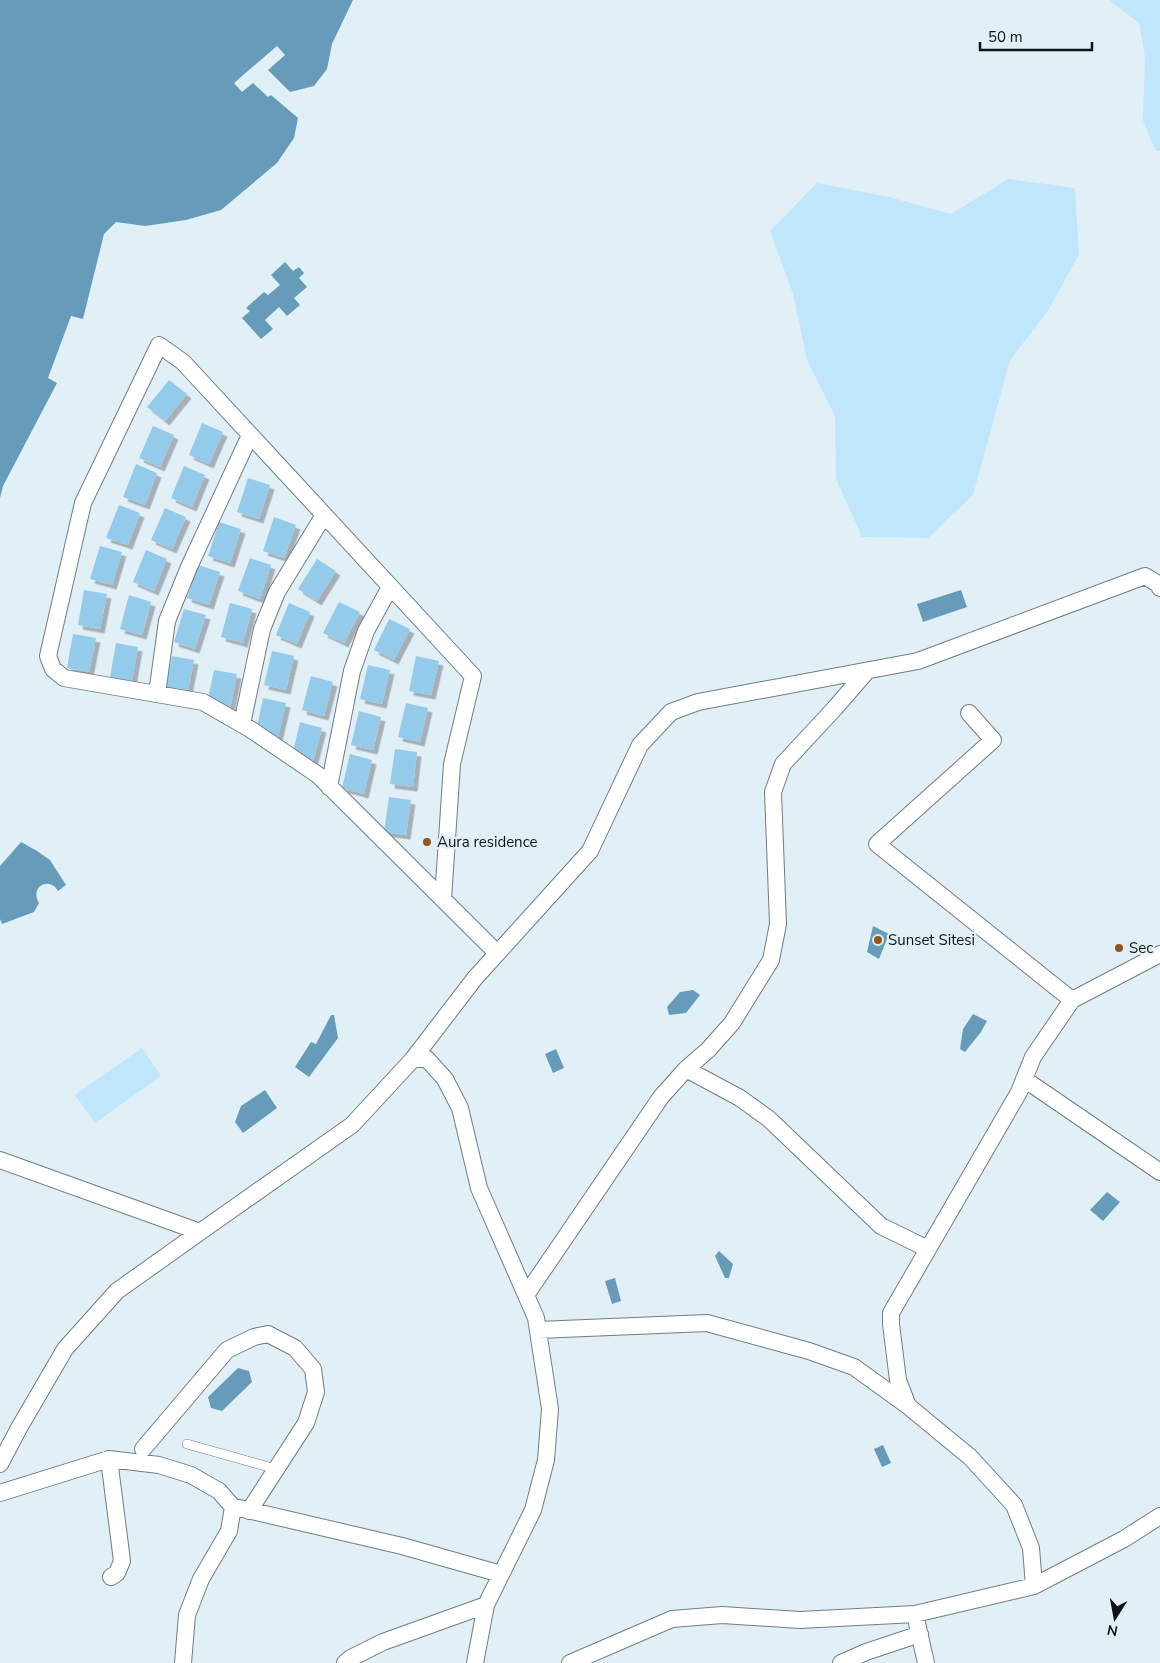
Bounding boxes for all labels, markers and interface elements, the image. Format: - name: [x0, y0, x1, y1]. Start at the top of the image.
- scale bar: [980, 20, 1092, 52]
- text: 50 m: [988, 27, 1023, 47]
- place label: Aura residence: [437, 832, 537, 852]
- marker: Aura residence: [421, 836, 433, 848]
- place label: Sunset Sitesi: [888, 930, 975, 950]
- marker: Sunset Sitesi: [872, 934, 884, 946]
- place label: Sec: [1129, 938, 1153, 958]
- marker: Sec: [1113, 942, 1125, 954]
- north arrow: [1090, 1593, 1140, 1643]
- text: N: [1106, 1620, 1120, 1641]

